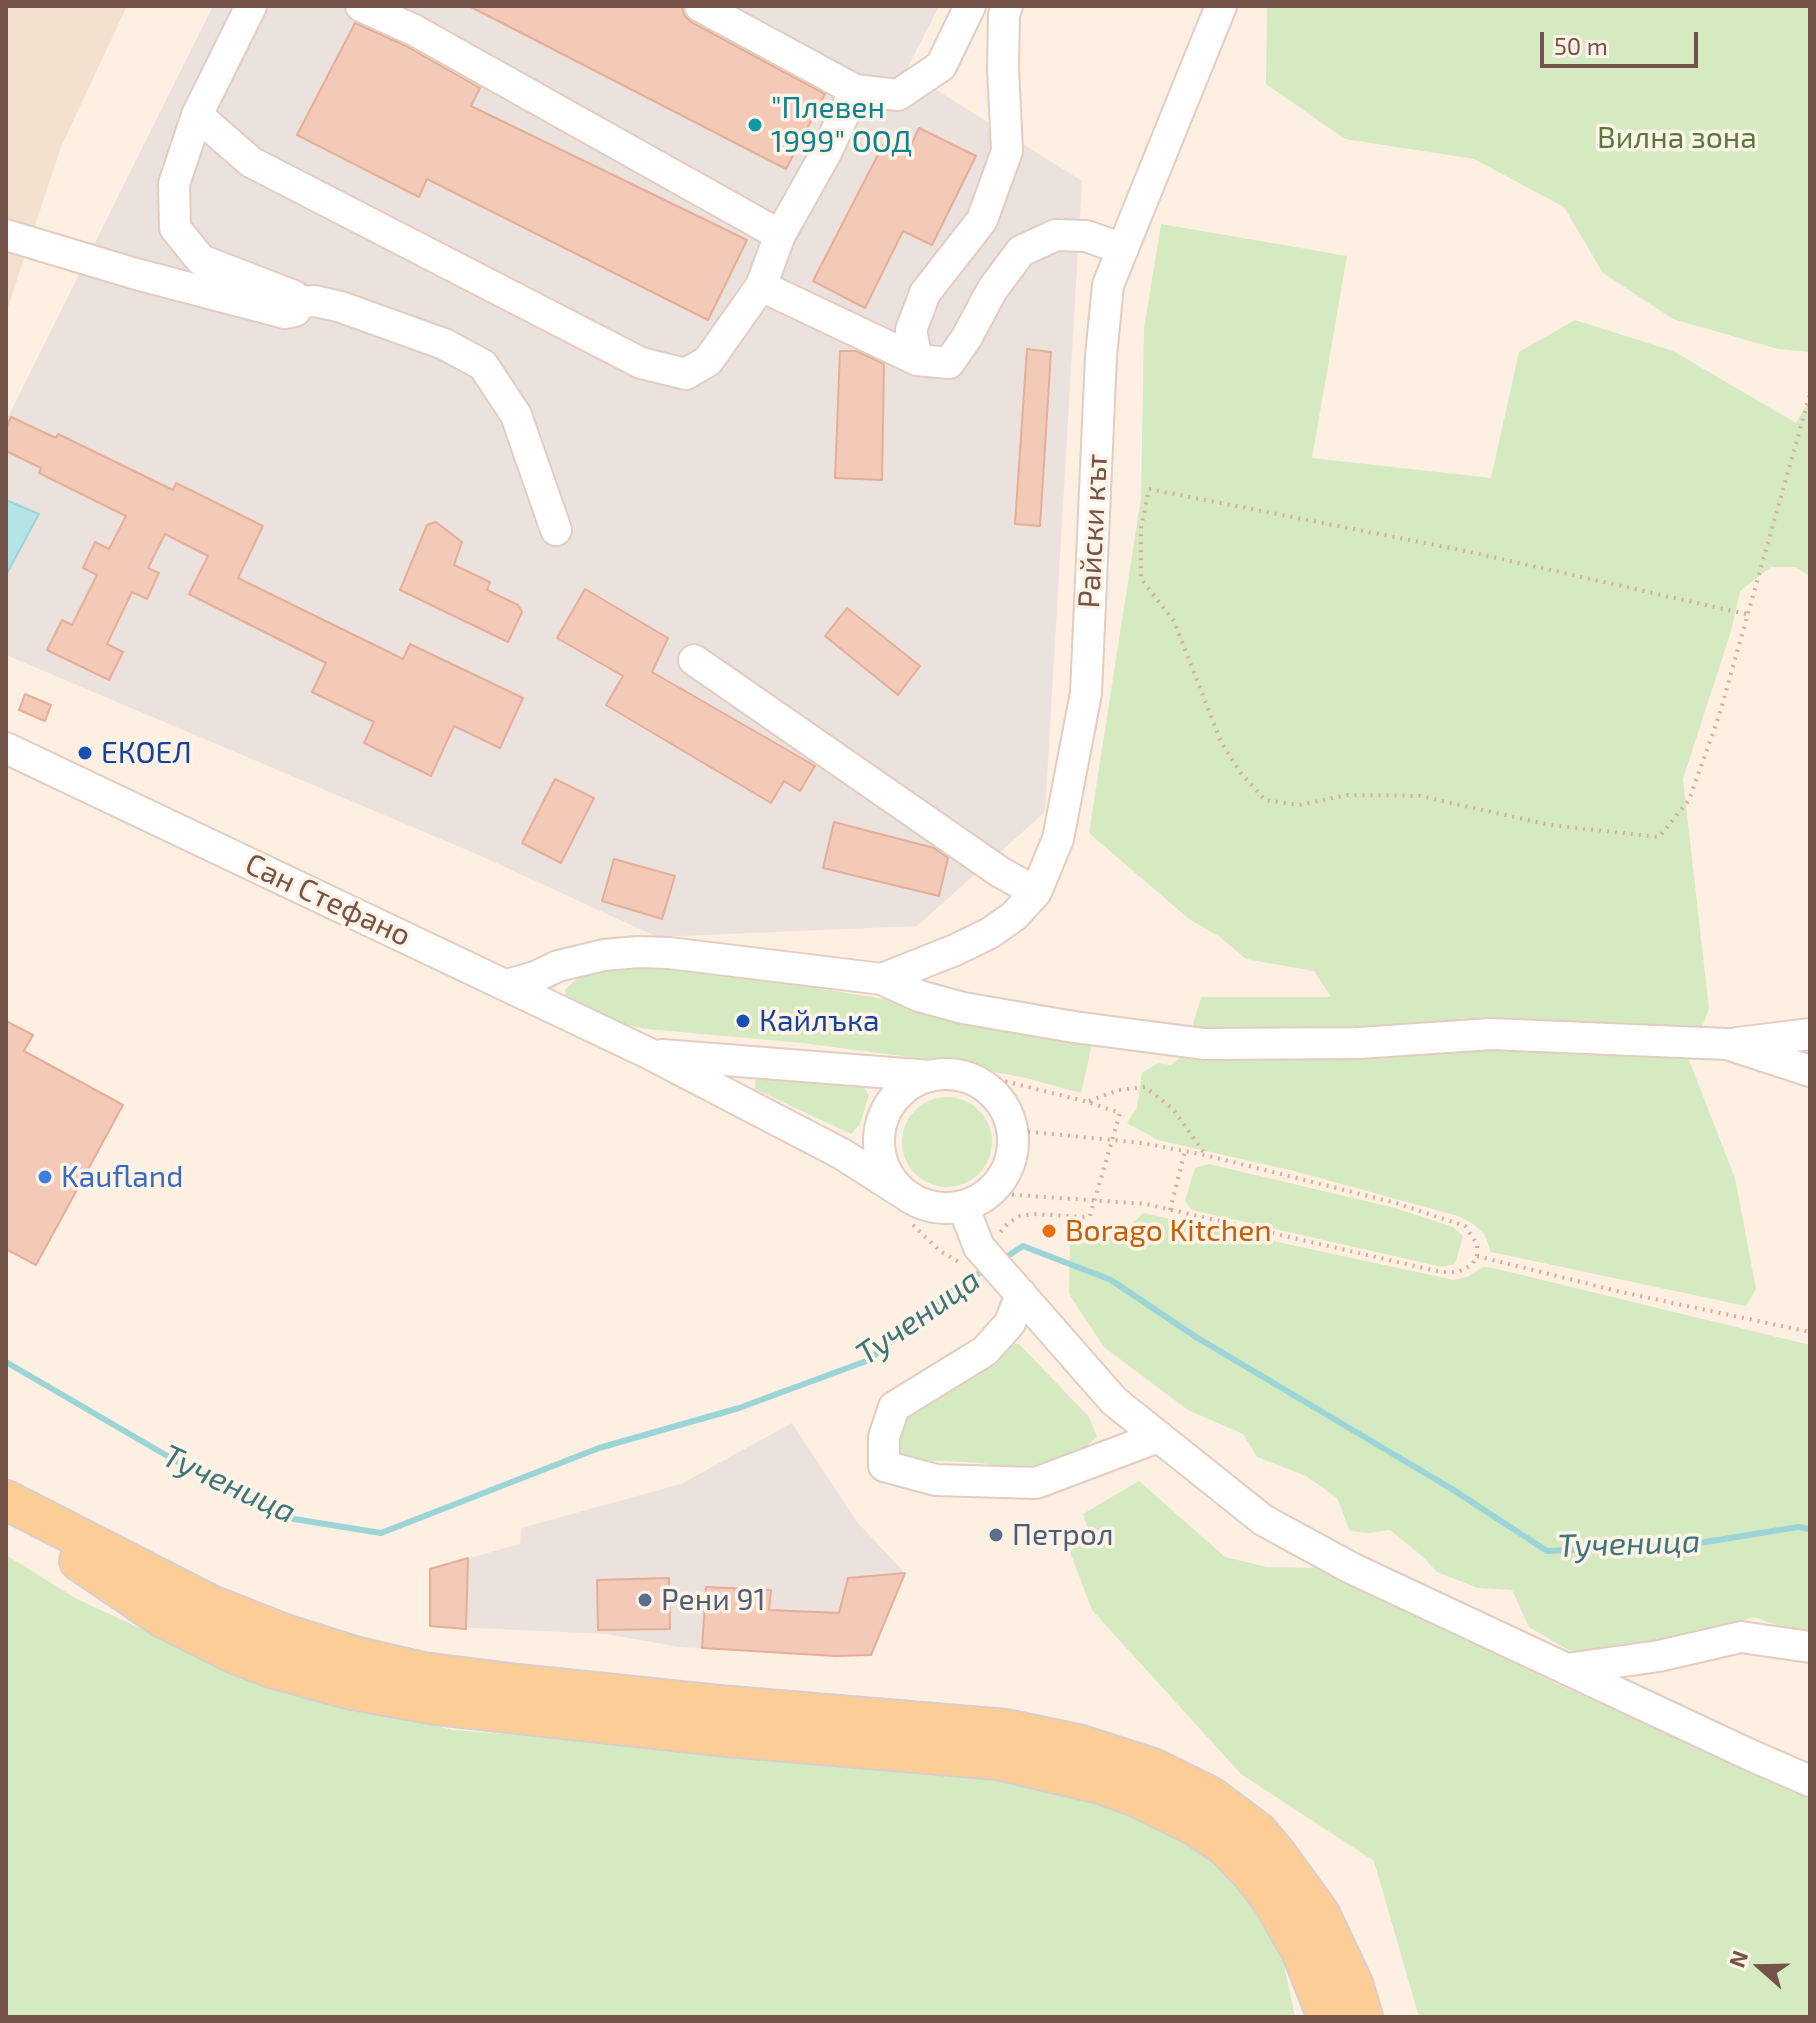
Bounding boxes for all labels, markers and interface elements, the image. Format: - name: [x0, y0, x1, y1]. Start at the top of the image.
- scale bar: [1544, 16, 1702, 66]
- text: 50 m: [1554, 31, 1608, 60]
- place label: "Плевен 1999" ООД: [771, 90, 912, 160]
- marker: "Плевен 1999" ООД: [746, 116, 764, 134]
- park label: Вилна зона: [1597, 120, 1757, 156]
- street label: Райски кът: [1071, 453, 1115, 609]
- place label: ЕКОЕЛ: [101, 735, 192, 771]
- marker: ЕКОЕЛ: [76, 744, 94, 762]
- street label: Сан Стефано: [240, 846, 416, 954]
- place label: Кайлъка: [759, 1003, 880, 1039]
- marker: Кайлъка: [734, 1012, 752, 1030]
- place label: Kaufland: [61, 1159, 183, 1195]
- marker: Kaufland: [36, 1168, 54, 1186]
- place label: Borago Kitchen: [1065, 1213, 1272, 1249]
- marker: Borago Kitchen: [1040, 1222, 1058, 1240]
- water label: Тученица: [849, 1260, 987, 1374]
- water label: Тученица: [156, 1436, 302, 1532]
- place label: Петрол: [1012, 1517, 1114, 1553]
- water label: Тученица: [1557, 1522, 1701, 1566]
- marker: Петрол: [987, 1526, 1005, 1544]
- place label: Рени 91: [661, 1582, 766, 1618]
- marker: Рени 91: [636, 1591, 654, 1609]
- north arrow: [1720, 1927, 1800, 2007]
- text: N: [1723, 1947, 1752, 1971]

